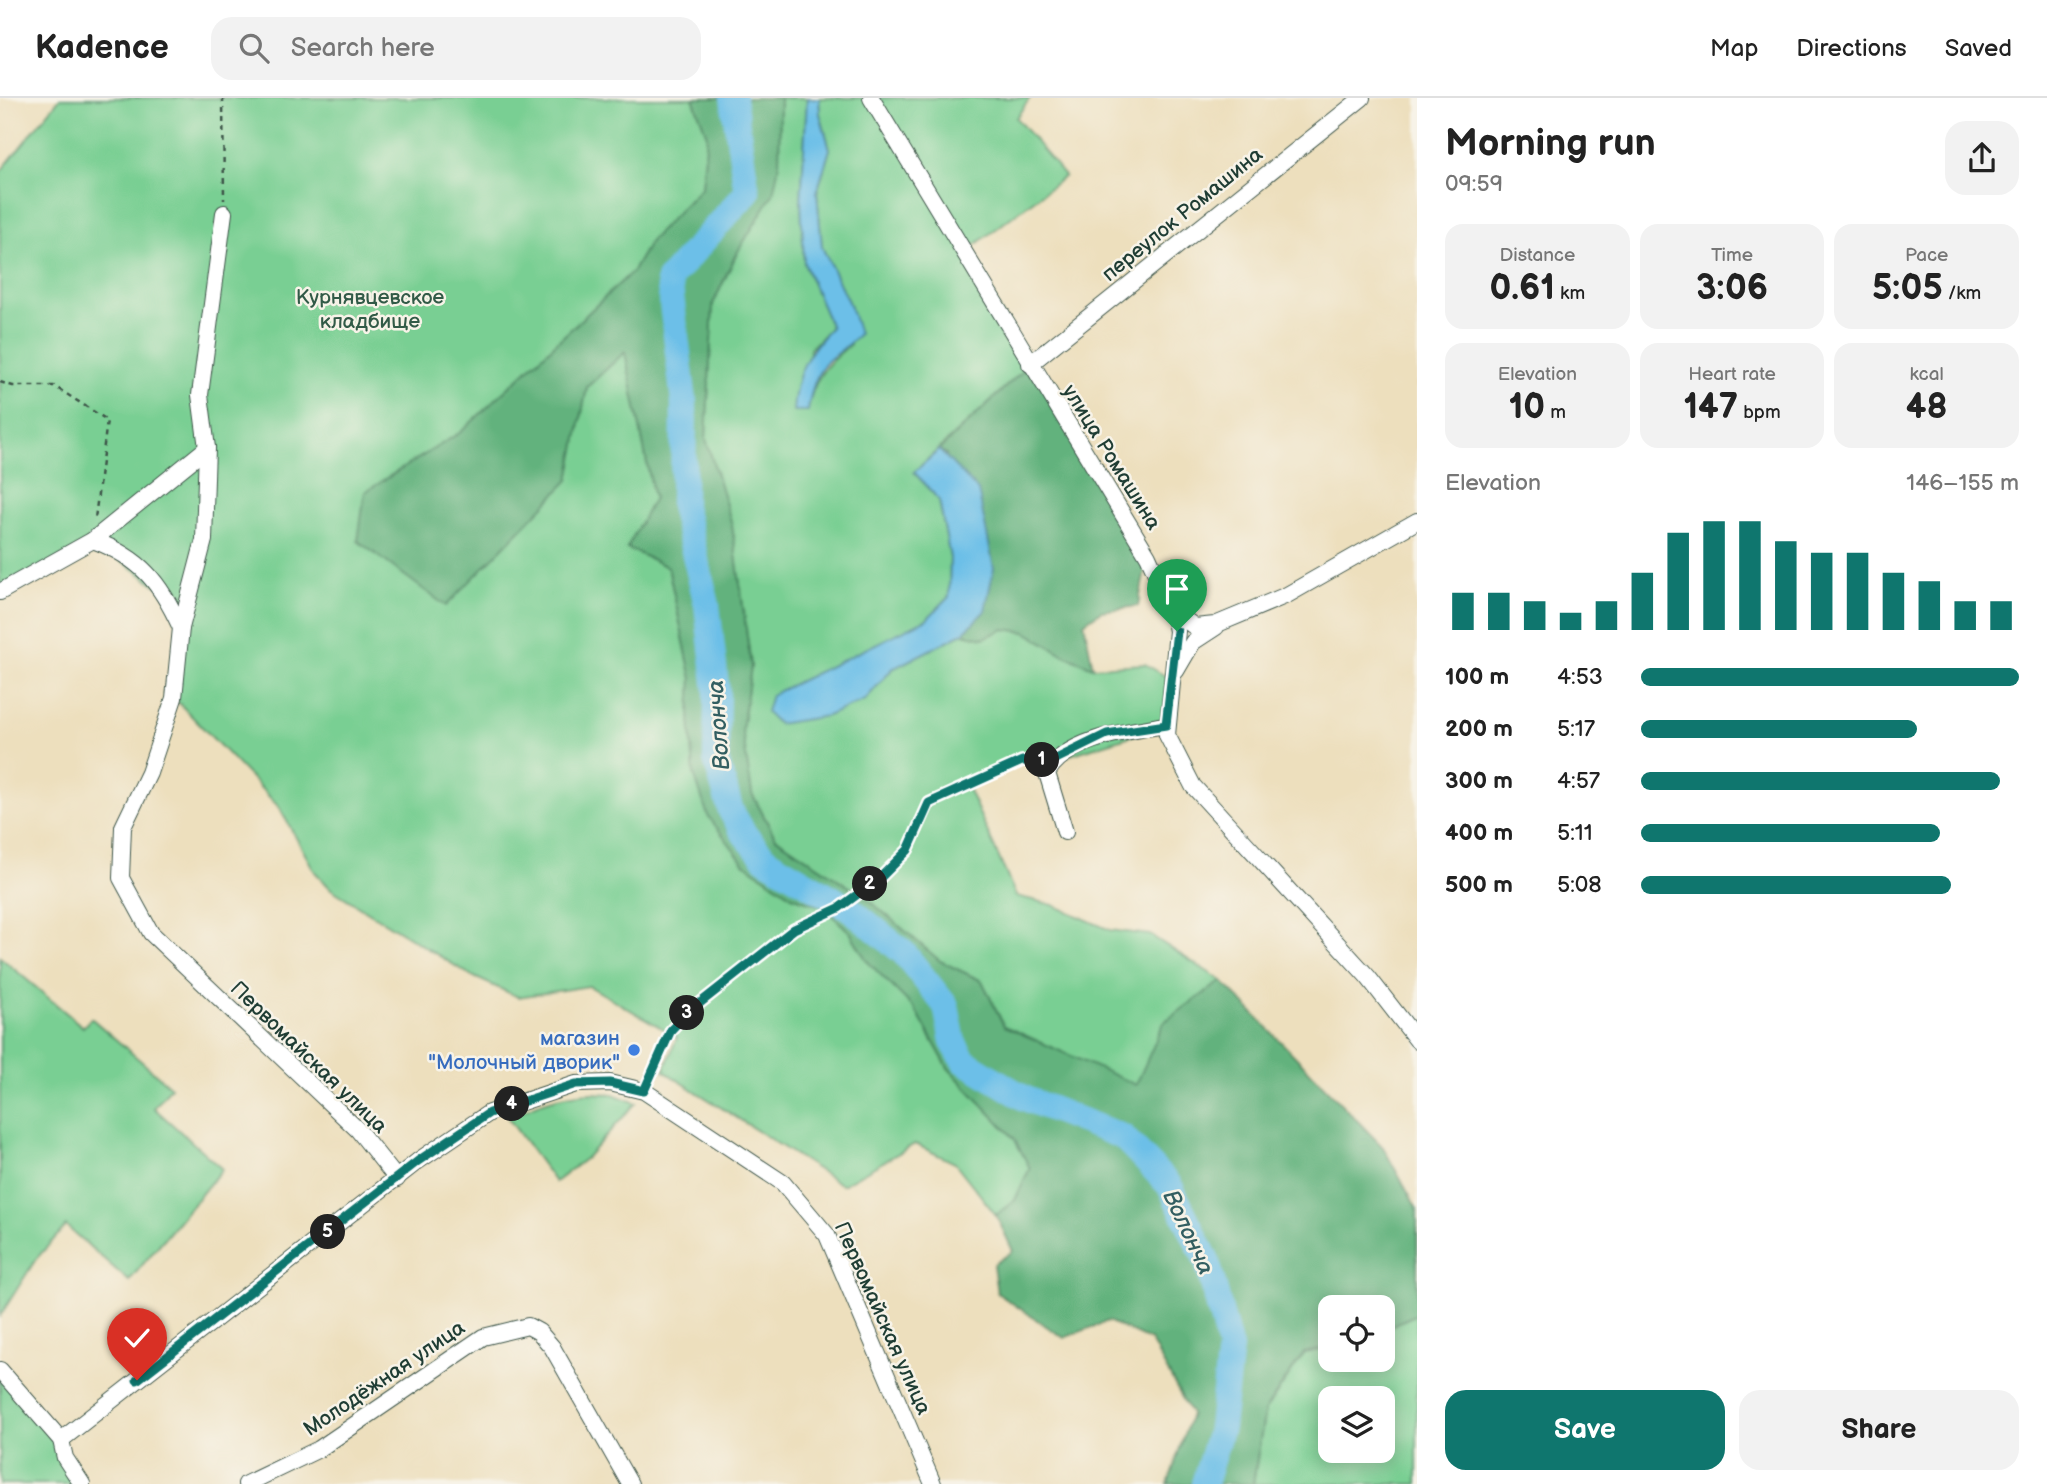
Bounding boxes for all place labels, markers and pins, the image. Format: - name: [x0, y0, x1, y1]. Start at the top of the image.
- pin: [1147, 559, 1207, 631]
- pin: 1: [1024, 742, 1060, 778]
- pin: 2: [852, 866, 888, 902]
- pin: 3: [670, 996, 704, 1030]
- place label: магазин "Молочный дворик": [428, 1026, 620, 1075]
- marker: магазин "Молочный дворик": [626, 1042, 642, 1058]
- pin: 4: [494, 1086, 530, 1122]
- pin: 5: [310, 1214, 346, 1250]
- pin: [107, 1308, 167, 1380]

